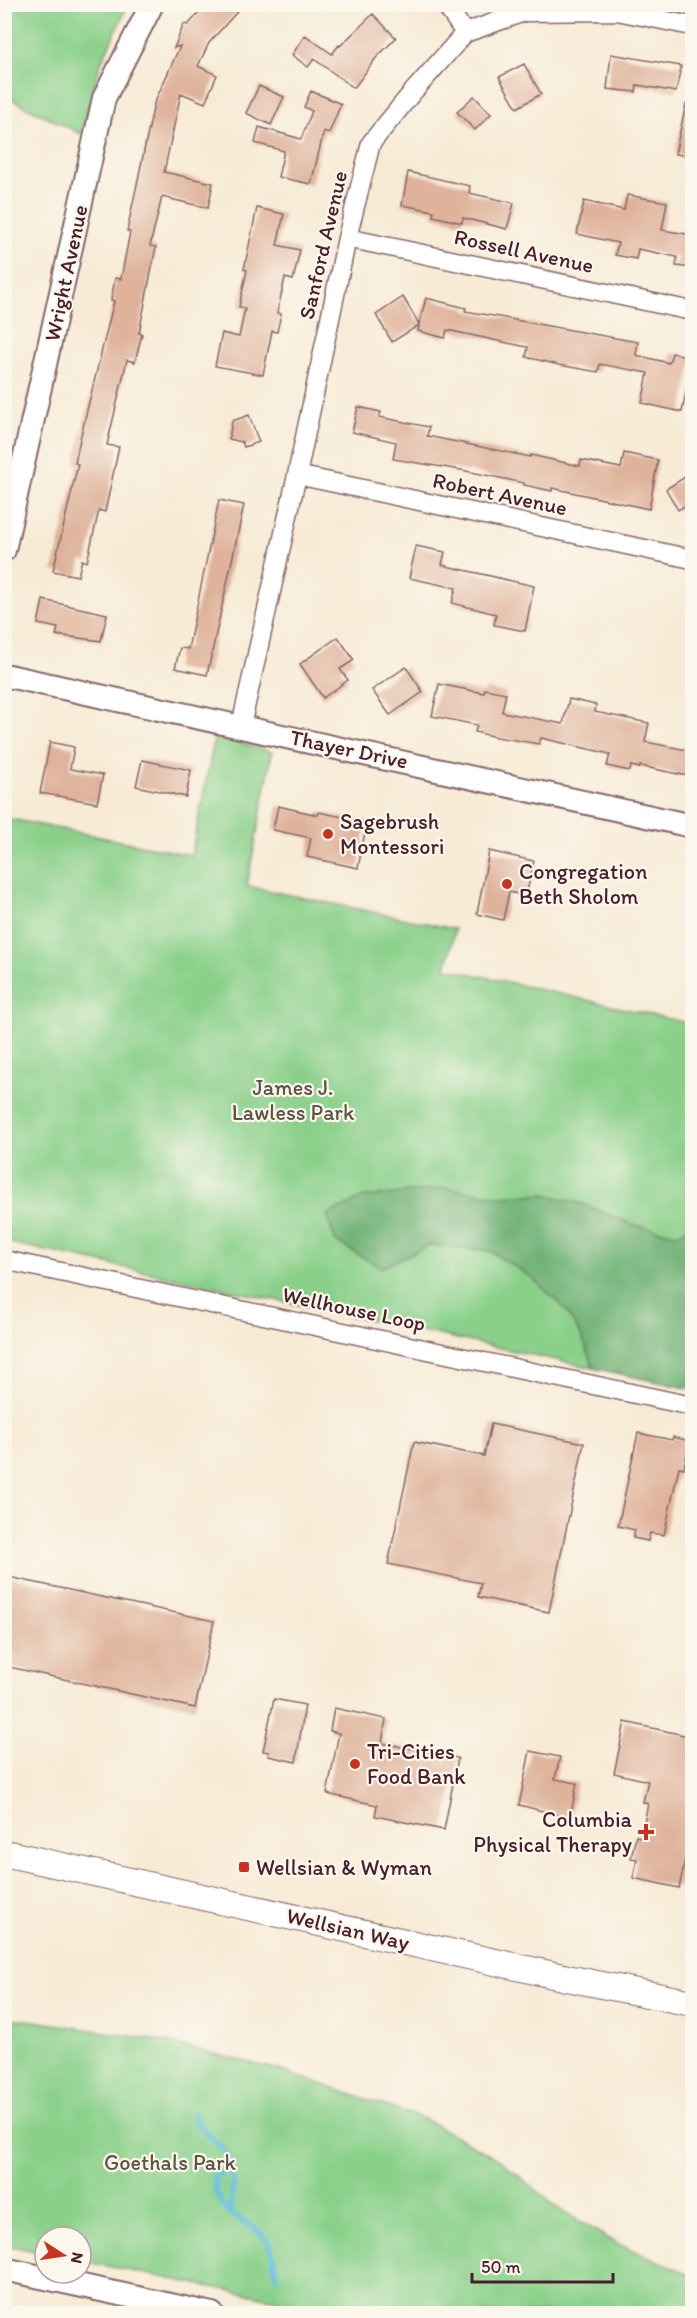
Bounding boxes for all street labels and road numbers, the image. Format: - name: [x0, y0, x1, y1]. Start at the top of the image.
- street label: Sanford Avenue: [293, 168, 353, 322]
- street label: Wright Avenue: [38, 202, 94, 344]
- street label: Rossell Avenue: [452, 223, 596, 279]
- street label: Robert Avenue: [430, 467, 570, 521]
- street label: Thayer Drive: [288, 723, 410, 775]
- street label: Wellhouse Loop: [280, 1281, 428, 1337]
- street label: Wellsian Way: [284, 1902, 413, 1956]

